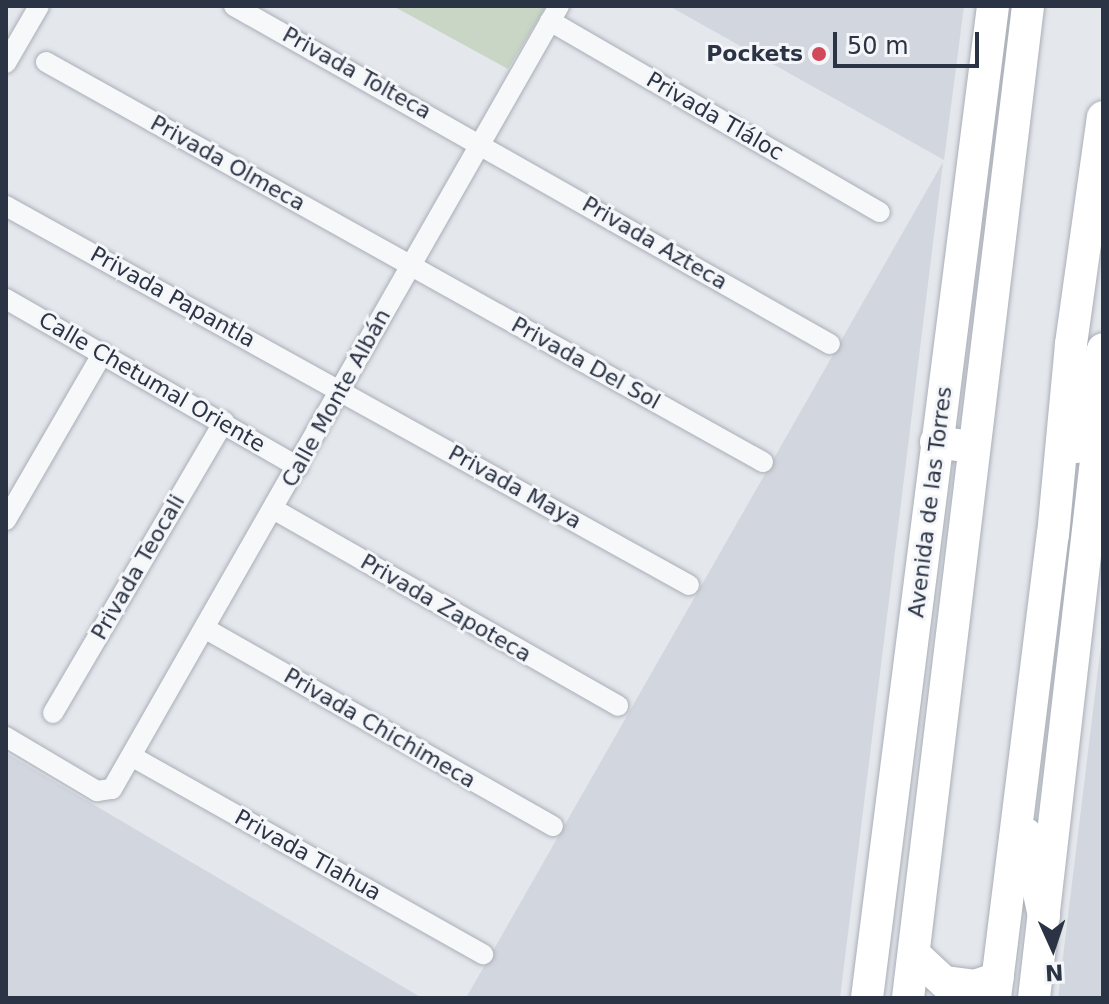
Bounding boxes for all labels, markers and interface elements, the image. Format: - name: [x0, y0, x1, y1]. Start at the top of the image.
- scale bar: [837, 16, 983, 66]
- street label: Privada Tolteca: [278, 21, 436, 125]
- text: 50 m: [847, 32, 909, 60]
- place label: Pockets: [706, 41, 803, 67]
- marker: Pockets: [810, 45, 828, 63]
- street label: Privada Tláloc: [642, 66, 788, 166]
- street label: Privada Olmeca: [146, 110, 310, 216]
- street label: Privada Azteca: [578, 191, 732, 295]
- street label: Privada Papantla: [86, 241, 260, 353]
- street label: Calle Monte Albán: [276, 304, 396, 492]
- street label: Calle Chetumal Oriente: [34, 306, 270, 458]
- street label: Privada Del Sol: [507, 311, 665, 415]
- street label: Avenida de las Torres: [903, 385, 957, 619]
- street label: Privada Maya: [444, 440, 586, 534]
- street label: Privada Teocali: [86, 490, 190, 644]
- street label: Privada Zapoteca: [356, 548, 536, 668]
- street label: Privada Chichimeca: [279, 662, 481, 794]
- street label: Privada Tlahua: [230, 804, 386, 906]
- north arrow: [1013, 908, 1093, 988]
- text: N: [1044, 960, 1064, 985]

